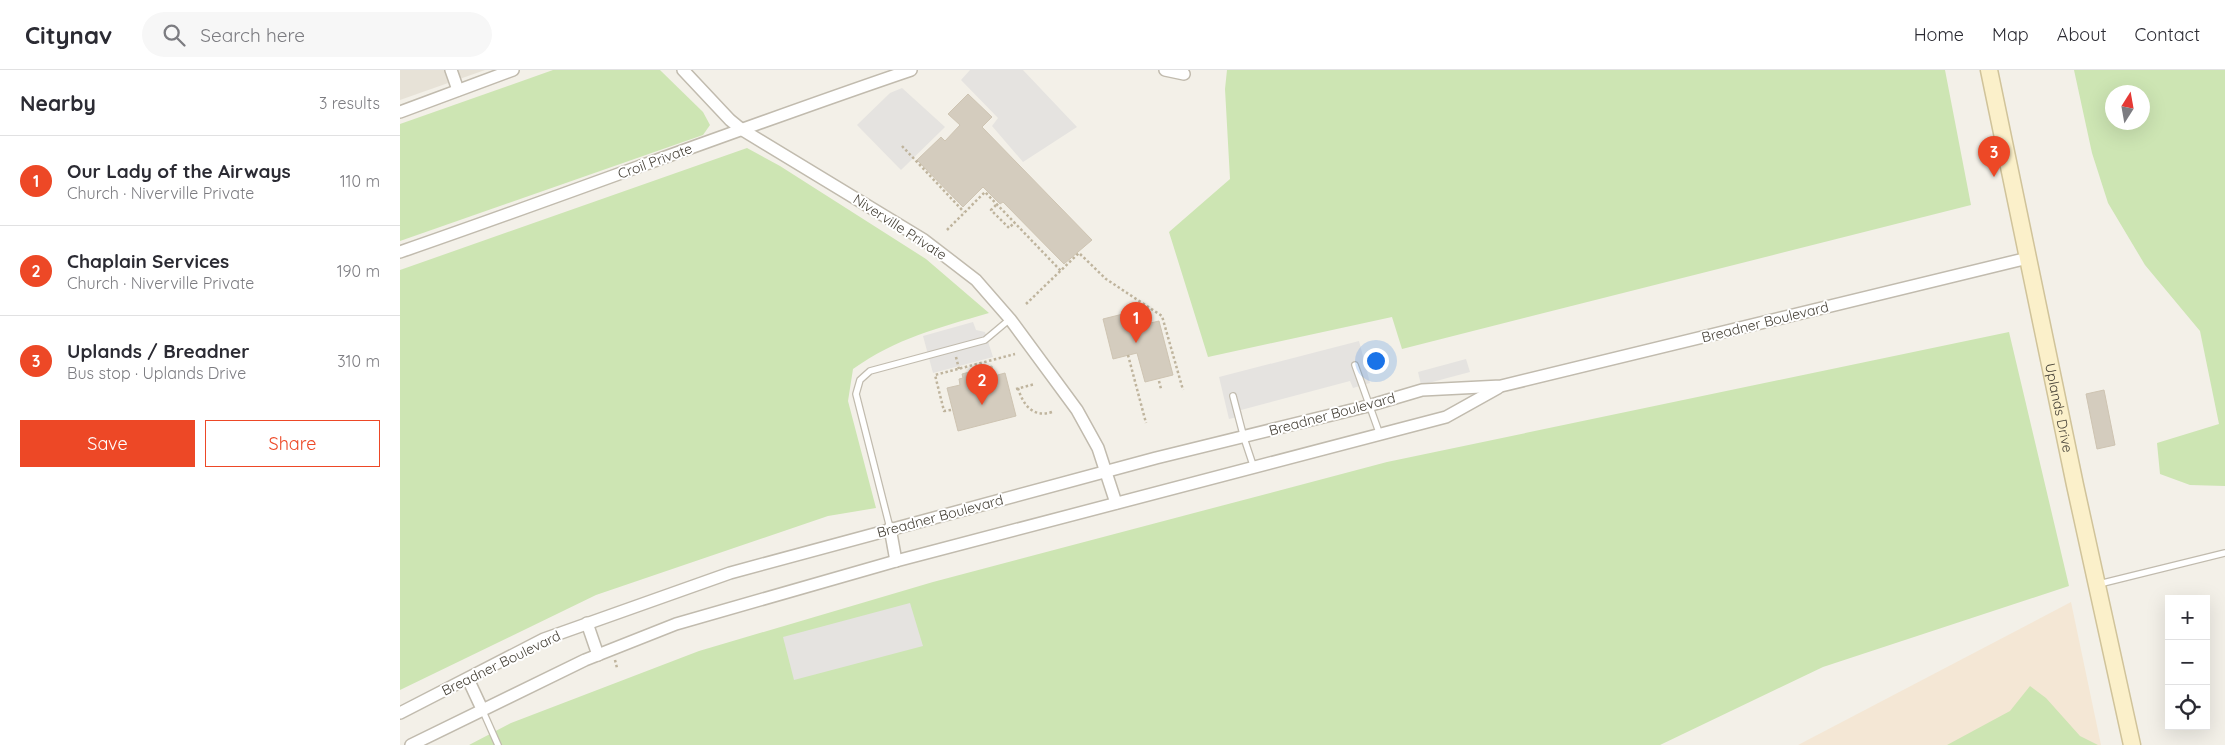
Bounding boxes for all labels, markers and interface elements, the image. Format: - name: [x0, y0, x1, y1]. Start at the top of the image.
- search box: [142, 12, 492, 57]
- text: Citynav: [25, 20, 112, 50]
- icon: search: [160, 21, 188, 49]
- text: Search here: [200, 23, 305, 47]
- text: Home: [1914, 23, 1964, 46]
- text: Map: [1992, 23, 2029, 46]
- text: About: [2057, 23, 2107, 46]
- text: Contact: [2135, 23, 2200, 46]
- north arrow: [2105, 85, 2150, 130]
- text: Nearby: [20, 90, 96, 116]
- text: 3 results: [319, 93, 380, 113]
- pin: 3: [1978, 136, 2010, 177]
- street label: Croil Private: [615, 139, 695, 183]
- text: Our Lady of the Airways: [67, 159, 291, 183]
- text: 1: [33, 171, 39, 191]
- text: 110 m: [340, 171, 380, 191]
- text: Church · Niverville Private: [67, 183, 254, 203]
- street label: Niverville Private: [850, 190, 950, 264]
- text: Chaplain Services: [67, 249, 229, 273]
- text: 2: [31, 261, 41, 281]
- text: 190 m: [337, 261, 380, 281]
- text: Church · Niverville Private: [67, 273, 254, 293]
- street label: Breadner Boulevard: [1700, 298, 1830, 346]
- pin: 1: [1120, 302, 1152, 343]
- text: Uplands / Breadner: [67, 339, 249, 363]
- your location: [1363, 348, 1389, 374]
- text: 3: [32, 351, 40, 371]
- text: 310 m: [337, 351, 380, 371]
- street label: Uplands Drive: [2041, 361, 2077, 454]
- text: Bus stop · Uplands Drive: [67, 363, 246, 383]
- pin: 2: [966, 364, 998, 405]
- street label: Breadner Boulevard: [1267, 388, 1397, 440]
- button: Save: [20, 420, 195, 467]
- button: Share: [205, 420, 380, 467]
- street label: Breadner Boulevard: [875, 490, 1005, 542]
- map controls: [2165, 595, 2210, 730]
- button: +: [2165, 595, 2210, 640]
- street label: Breadner Boulevard: [439, 626, 563, 700]
- button: −: [2165, 640, 2210, 685]
- button: locate: [2165, 685, 2210, 730]

